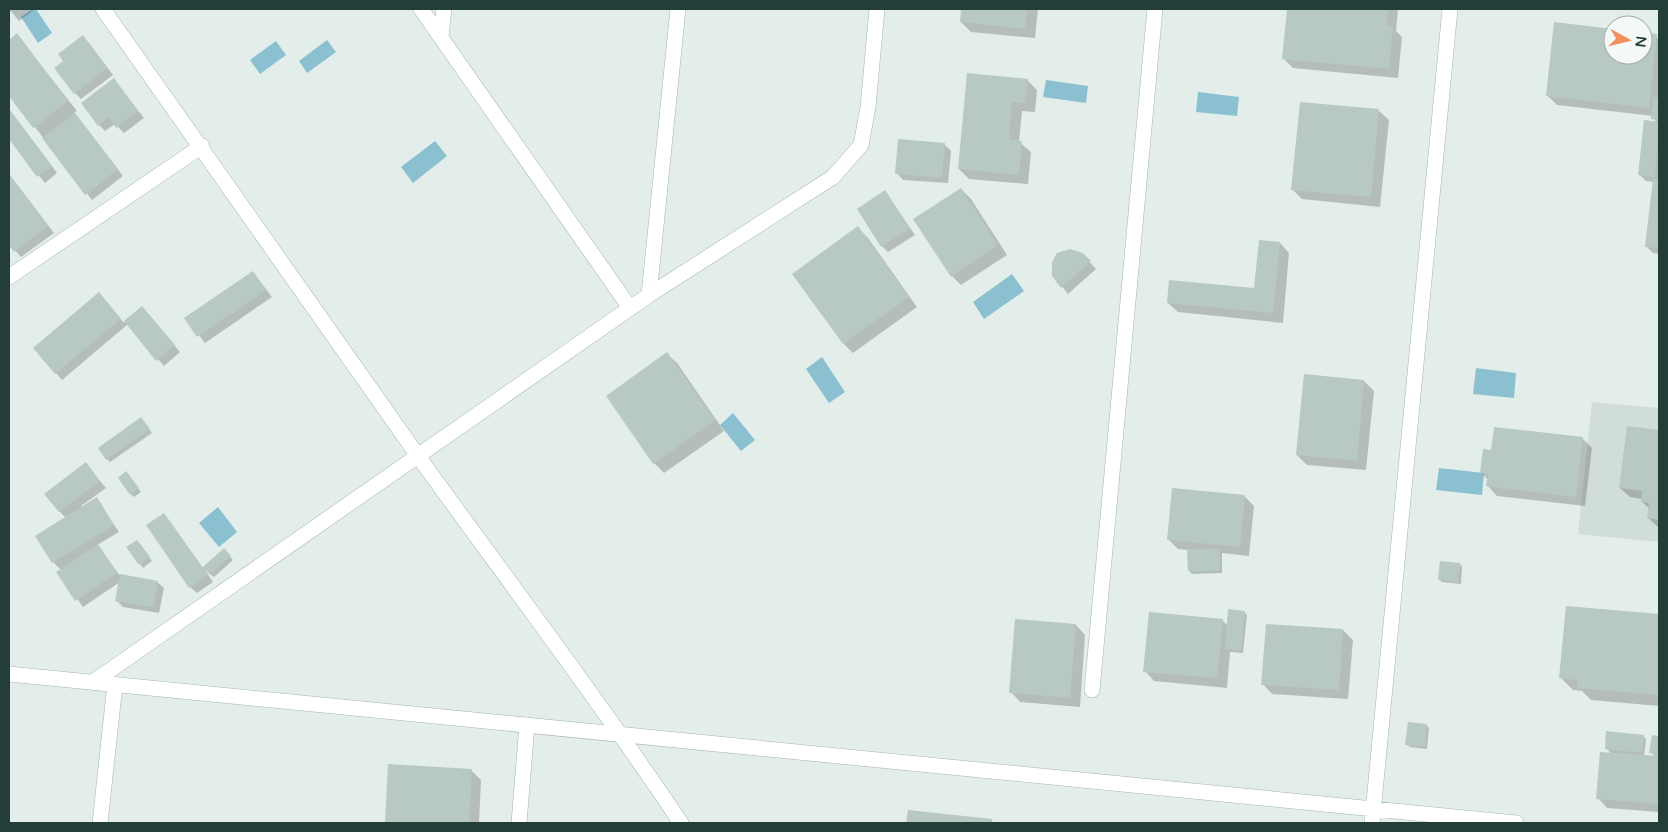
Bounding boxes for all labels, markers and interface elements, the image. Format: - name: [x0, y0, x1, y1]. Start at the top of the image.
- north arrow: [1603, 15, 1653, 65]
- text: N: [1631, 35, 1650, 48]

